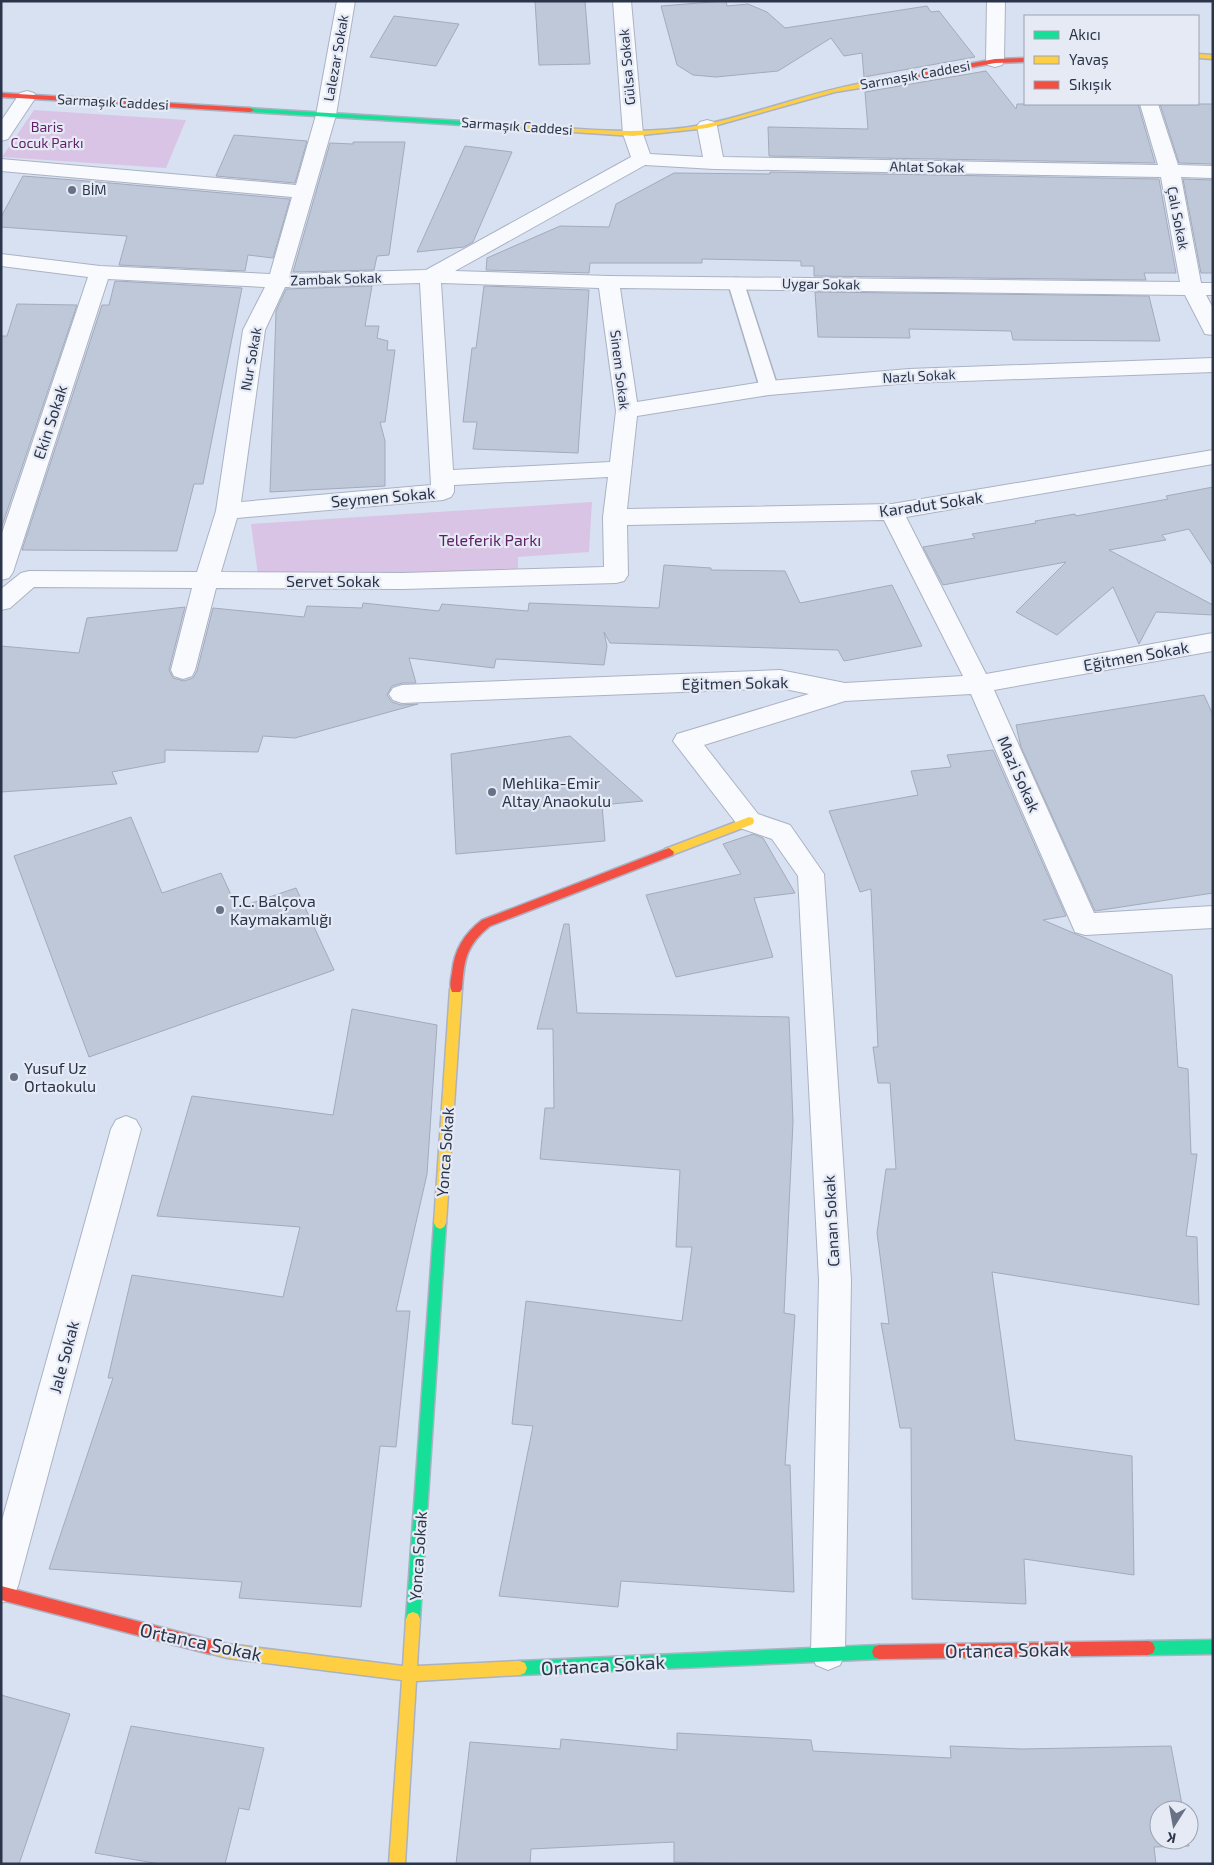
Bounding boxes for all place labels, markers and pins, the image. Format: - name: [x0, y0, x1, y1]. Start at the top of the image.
- place label: BİM: [82, 181, 107, 198]
- marker: BİM: [66, 184, 78, 196]
- place label: Mehlika-Emir Altay Anaokulu: [502, 773, 611, 810]
- marker: Mehlika-Emir Altay Anaokulu: [486, 786, 498, 798]
- place label: T.C. Balçova Kaymakamlığı: [230, 891, 332, 928]
- marker: T.C. Balçova Kaymakamlığı: [214, 904, 226, 916]
- place label: Yusuf Uz Ortaokulu: [24, 1058, 96, 1095]
- marker: Yusuf Uz Ortaokulu: [8, 1071, 20, 1083]

